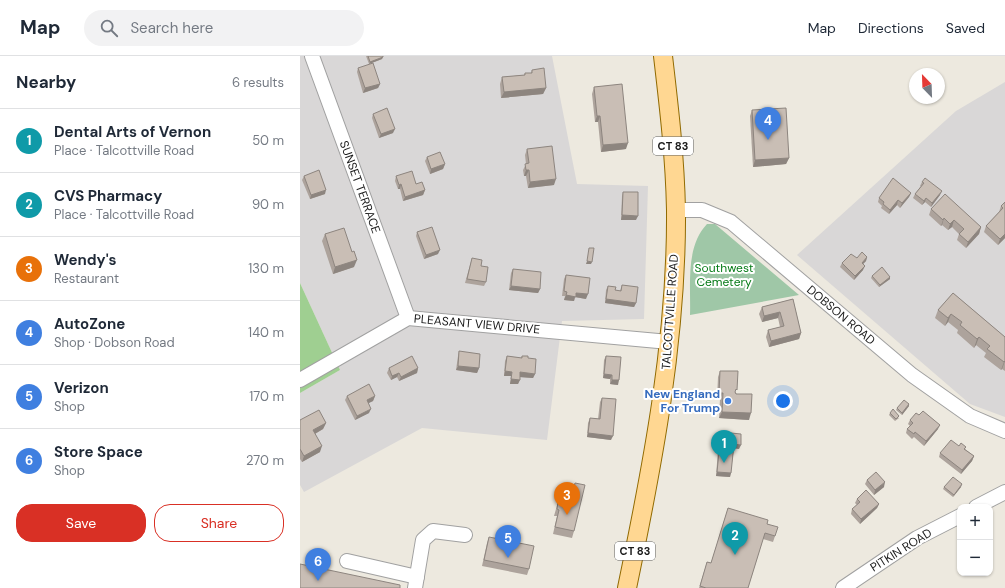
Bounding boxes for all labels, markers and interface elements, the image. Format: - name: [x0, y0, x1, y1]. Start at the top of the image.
- search box: [84, 10, 364, 46]
- text: Map: [20, 15, 60, 40]
- icon: search: [98, 17, 120, 39]
- text: Search here: [130, 18, 213, 38]
- text: Map: [808, 19, 836, 37]
- text: Directions: [858, 19, 924, 37]
- text: Saved: [946, 19, 985, 37]
- north arrow: [909, 68, 945, 104]
- text: Nearby: [16, 71, 76, 93]
- text: 6 results: [232, 74, 284, 91]
- pin: 4: [755, 107, 781, 140]
- text: Dental Arts of Vernon: [54, 122, 211, 142]
- text: 1: [27, 132, 31, 149]
- text: 50 m: [252, 132, 284, 149]
- road number: CT 83: [653, 137, 693, 155]
- street label: SUNSET TERRACE: [336, 138, 384, 236]
- text: Place · Talcottville Road: [54, 142, 194, 159]
- text: CVS Pharmacy: [54, 186, 162, 206]
- text: 2: [25, 196, 33, 213]
- text: 90 m: [252, 196, 284, 213]
- text: Place · Talcottville Road: [54, 206, 194, 223]
- text: Wendy's: [54, 250, 117, 270]
- street label: TALCOTTVILLE ROAD: [658, 254, 682, 370]
- text: 3: [25, 260, 33, 277]
- text: 130 m: [248, 260, 284, 277]
- park label: Southwest Cemetery: [695, 260, 754, 290]
- text: Restaurant: [54, 270, 119, 287]
- street label: DOBSON ROAD: [803, 282, 879, 348]
- street label: PLEASANT VIEW DRIVE: [413, 311, 541, 338]
- text: AutoZone: [54, 314, 125, 334]
- text: 4: [25, 324, 33, 341]
- text: 140 m: [248, 324, 284, 341]
- text: Shop · Dobson Road: [54, 334, 175, 351]
- text: Verizon: [54, 378, 109, 398]
- place label: New England For Trump: [645, 386, 720, 416]
- text: 5: [25, 388, 33, 405]
- text: 170 m: [249, 388, 284, 405]
- your location: [773, 391, 793, 411]
- marker: New England For Trump: [723, 396, 733, 406]
- text: Shop: [54, 398, 85, 415]
- pin: 1: [711, 430, 737, 463]
- text: Store Space: [54, 442, 143, 462]
- text: 6: [25, 452, 33, 469]
- text: 270 m: [246, 452, 284, 469]
- text: Shop: [54, 462, 85, 479]
- pin: 3: [554, 482, 580, 515]
- button: Save: [16, 504, 146, 542]
- button: Share: [154, 504, 284, 542]
- map controls: [957, 504, 993, 576]
- button: +: [957, 504, 993, 540]
- pin: 2: [722, 522, 748, 555]
- pin: 5: [495, 525, 521, 558]
- street label: PITKIN ROAD: [867, 525, 935, 575]
- button: −: [957, 540, 993, 576]
- road number: CT 83: [615, 542, 655, 560]
- pin: 6: [305, 548, 331, 581]

